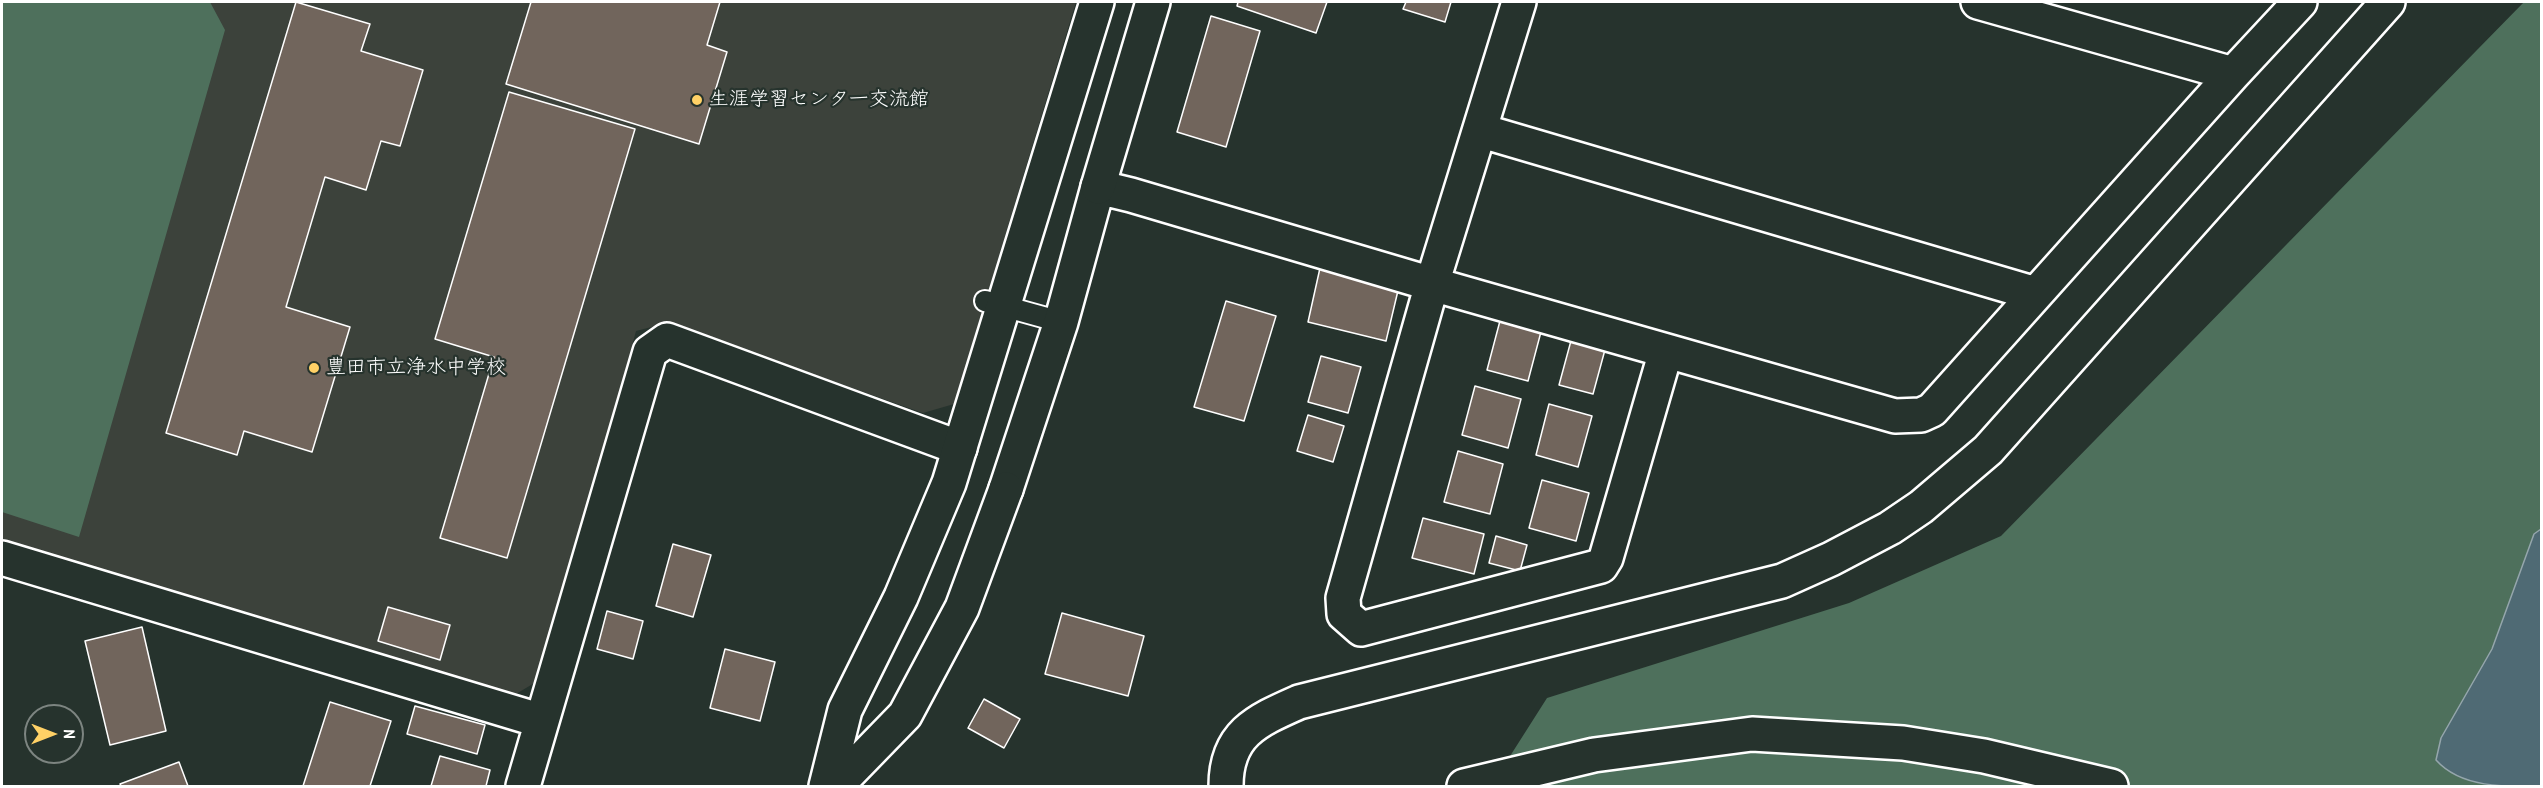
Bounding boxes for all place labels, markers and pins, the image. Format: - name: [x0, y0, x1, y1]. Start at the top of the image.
- place label: 生涯学習センタ一交流館: [709, 88, 929, 112]
- marker: 生涯学習センタ一交流館: [690, 93, 704, 107]
- place label: 豊田市立浄水中学校: [326, 356, 506, 380]
- marker: 豊田市立浄水中学校: [307, 361, 321, 375]

